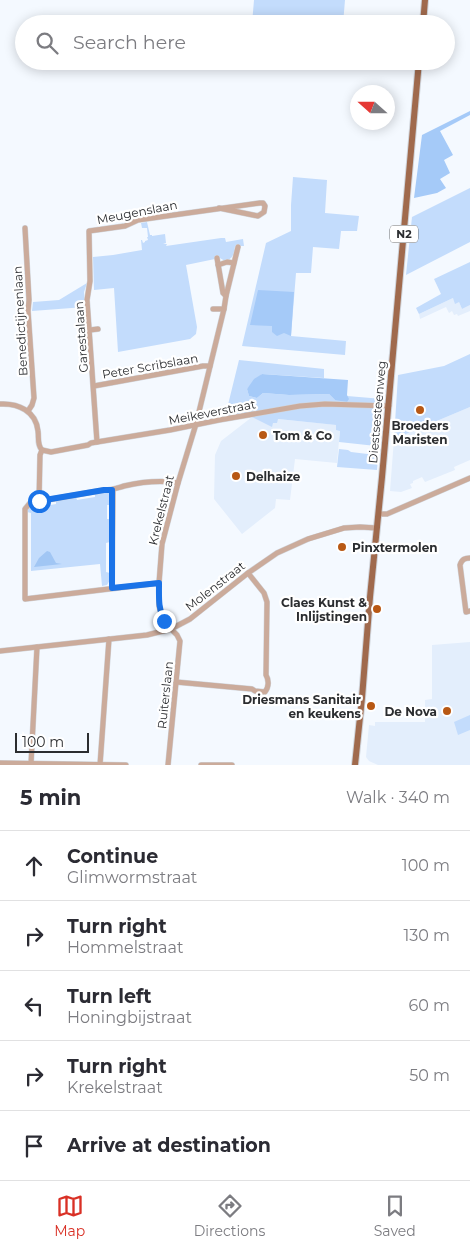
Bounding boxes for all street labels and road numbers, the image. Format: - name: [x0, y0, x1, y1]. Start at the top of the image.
- street label: Meugenslaan: [95, 197, 179, 227]
- road number: N2: [390, 225, 418, 242]
- street label: Benedictijnenlaan: [10, 266, 30, 376]
- street label: Garestalaan: [71, 301, 91, 373]
- street label: Peter Scribslaan: [101, 350, 199, 382]
- street label: Diestsesteenweg: [365, 360, 389, 464]
- street label: Meikeverstraat: [167, 396, 257, 428]
- street label: Krekelstraat: [145, 473, 177, 547]
- street label: Molenstraat: [182, 558, 248, 614]
- street label: Ruiterslaan: [154, 660, 176, 730]

